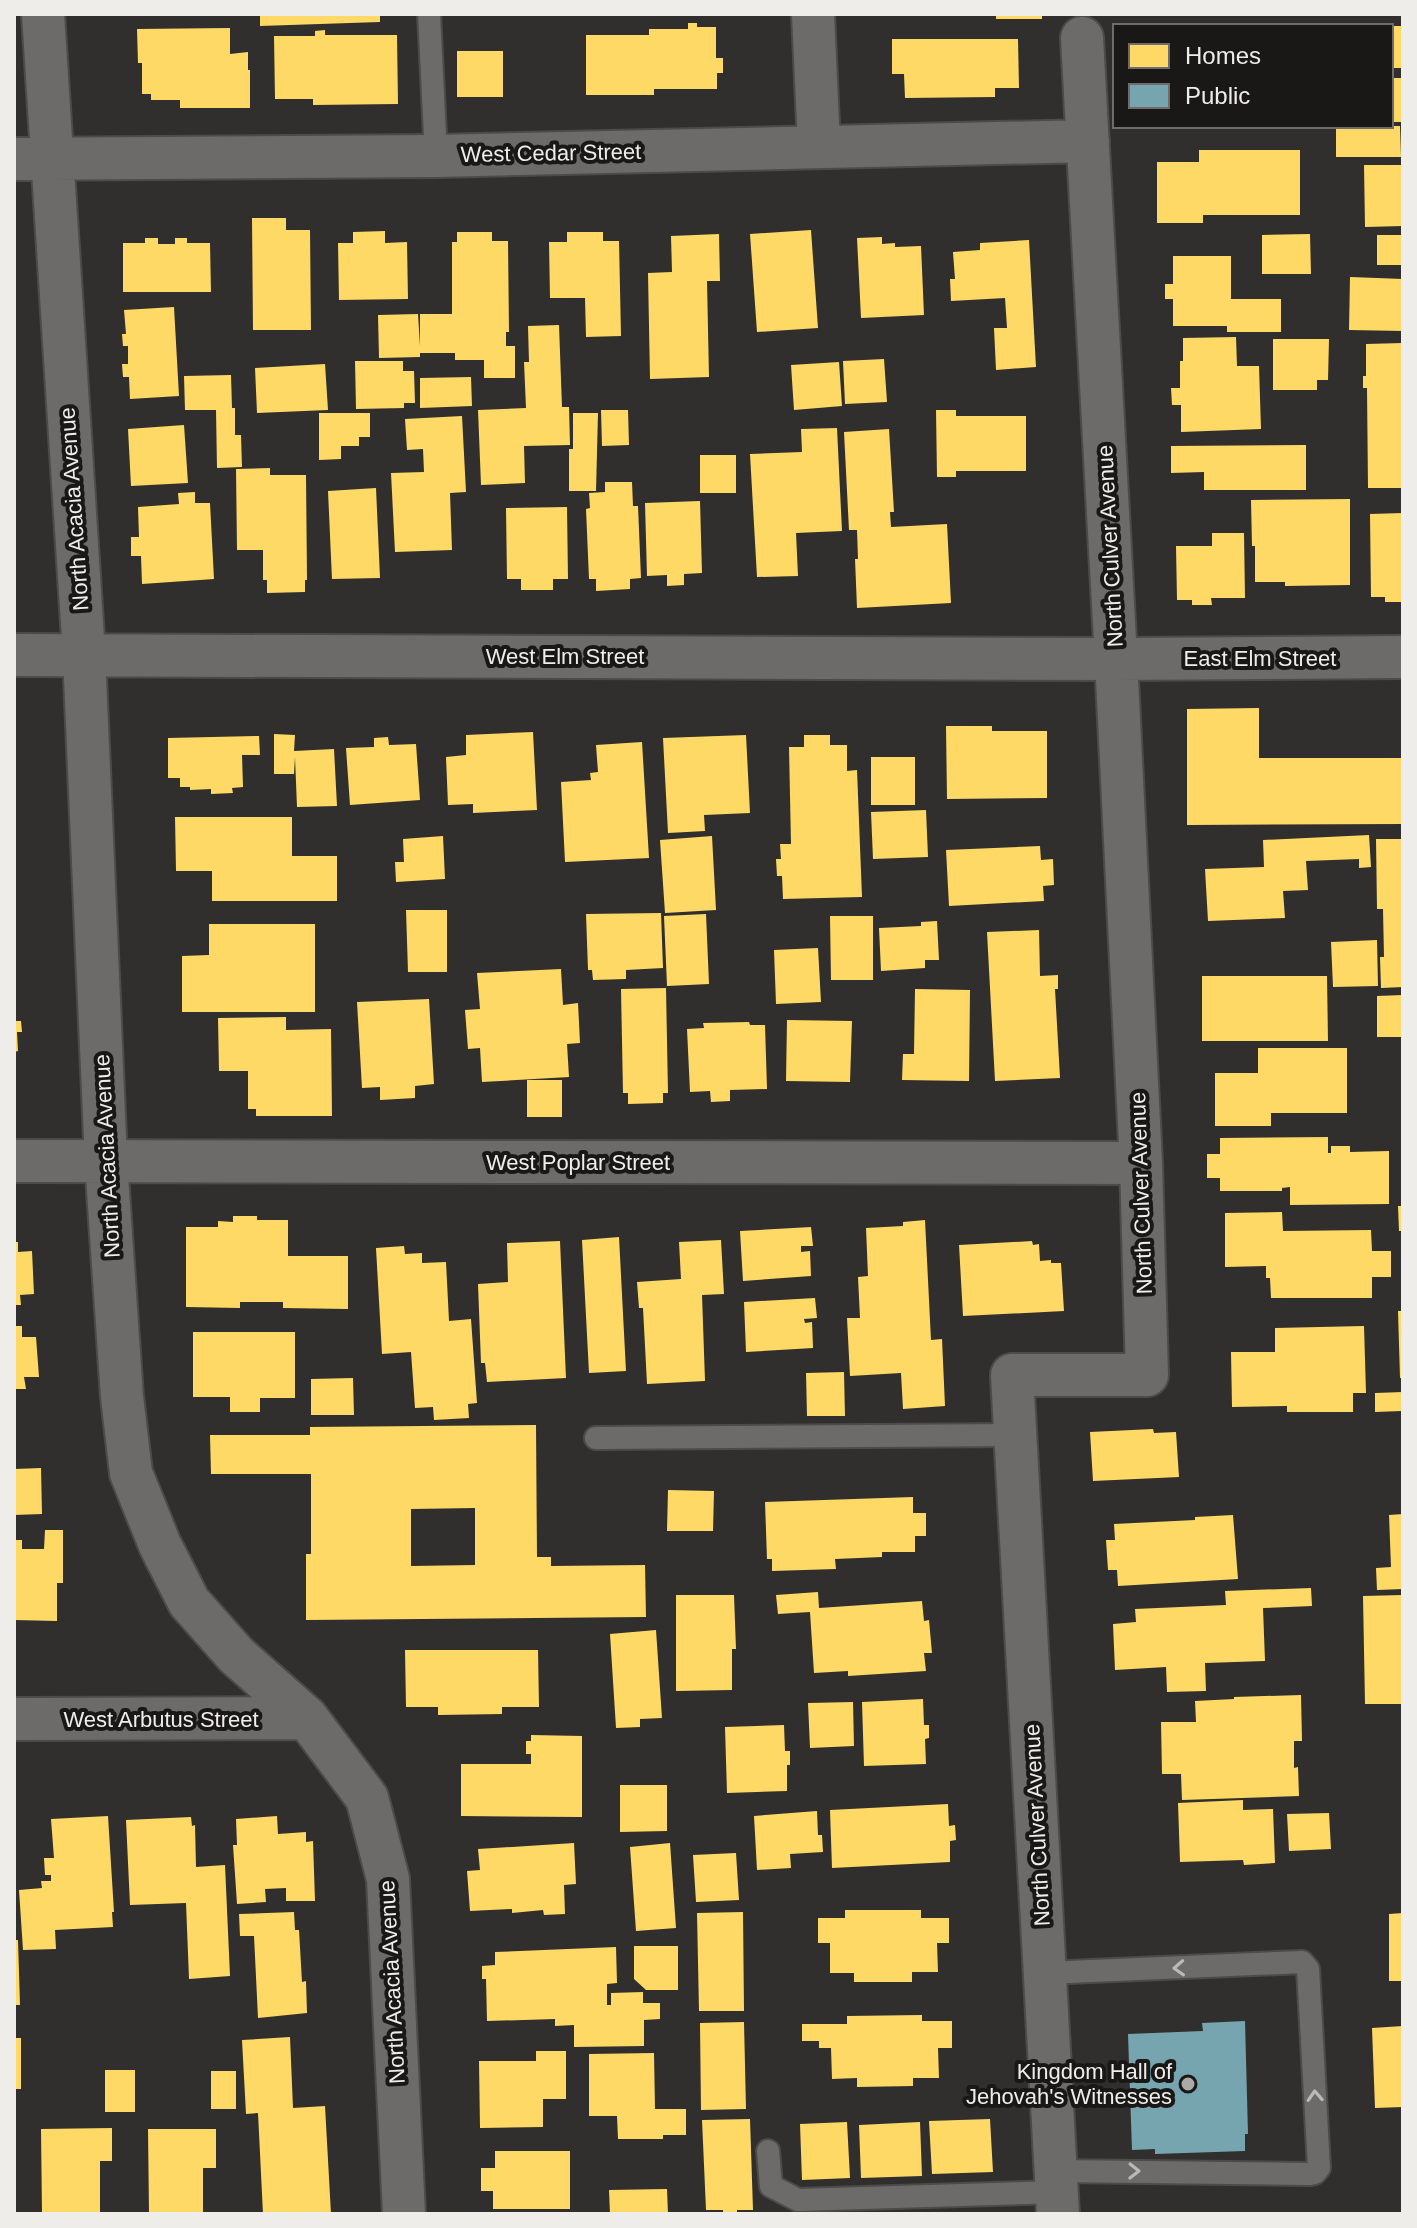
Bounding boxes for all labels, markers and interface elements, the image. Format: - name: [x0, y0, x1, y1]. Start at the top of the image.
- legend: [1113, 24, 1393, 128]
- text: Homes: [1185, 42, 1261, 69]
- text: Public: [1185, 82, 1250, 109]
- street label: West Cedar Street: [461, 139, 641, 167]
- street label: North Acacia Avenue: [54, 406, 94, 612]
- street label: North Culver Avenue: [1092, 444, 1128, 648]
- street label: West Elm Street: [486, 644, 644, 669]
- street label: East Elm Street: [1184, 646, 1336, 671]
- street label: North Acacia Avenue: [89, 1054, 125, 1258]
- street label: North Culver Avenue: [1125, 1091, 1157, 1295]
- street label: West Poplar Street: [486, 1150, 670, 1175]
- street label: West Arbutus Street: [63, 1707, 259, 1732]
- street label: North Culver Avenue: [1019, 1723, 1055, 1927]
- street label: North Acacia Avenue: [374, 1880, 410, 2084]
- one-way arrow: [1172, 1959, 1185, 1976]
- place label: Kingdom Hall of Jehovah's Witnesses: [966, 2059, 1173, 2109]
- marker: Kingdom Hall of Jehovah's Witnesses: [1179, 2075, 1197, 2093]
- one-way arrow: [1307, 2089, 1324, 2102]
- one-way arrow: [1128, 2162, 1141, 2180]

